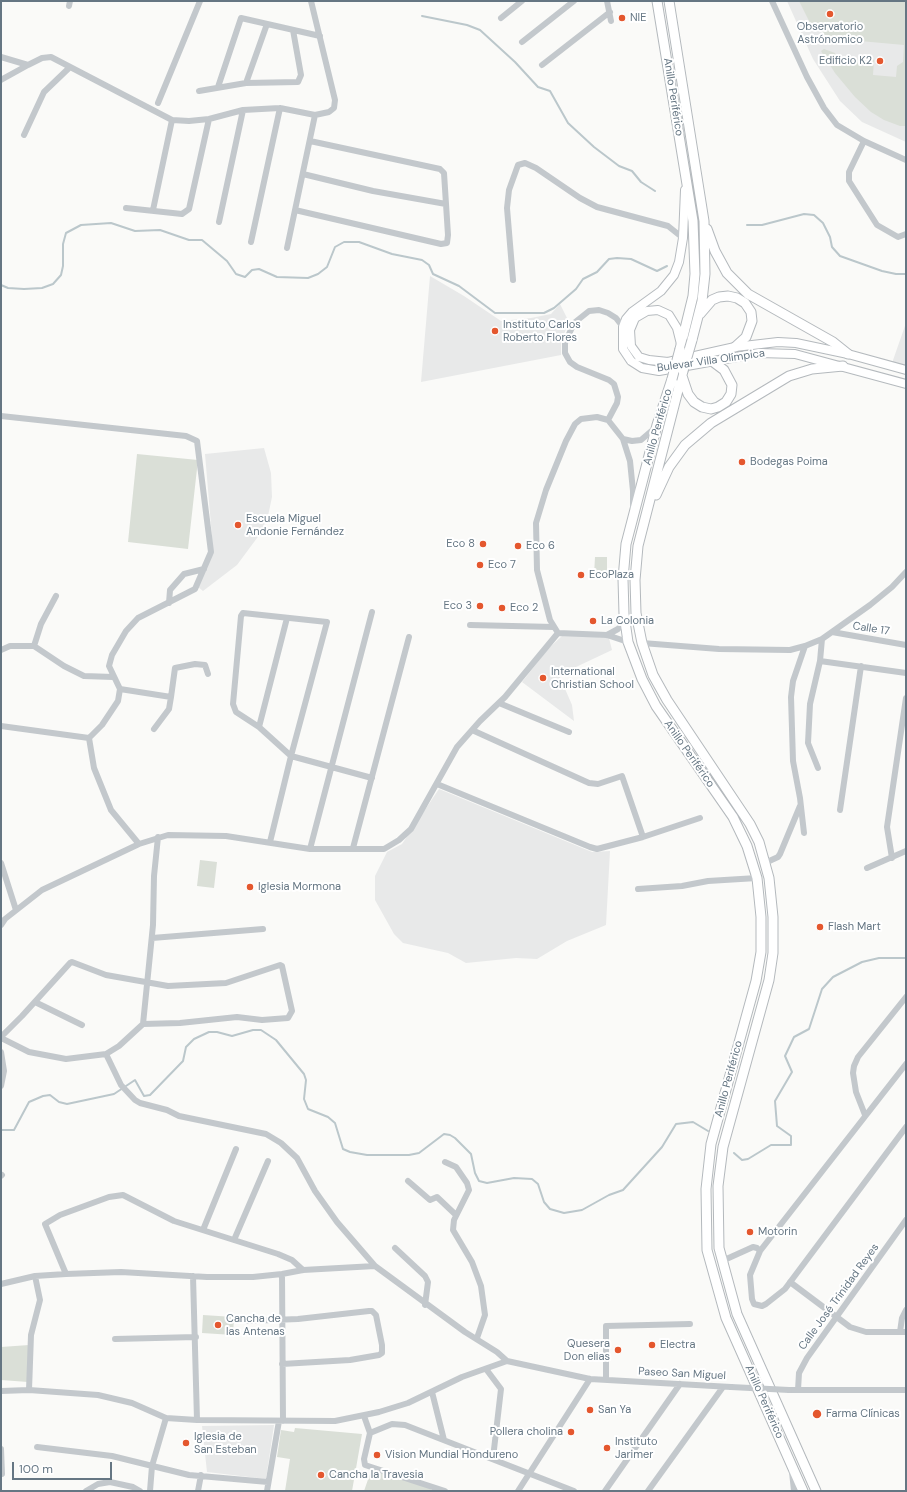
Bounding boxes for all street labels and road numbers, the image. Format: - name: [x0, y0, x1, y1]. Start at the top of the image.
- street label: Anillo Periférico: [660, 57, 686, 137]
- street label: Bulevar Villa Olímpica: [656, 347, 766, 375]
- street label: Anillo Periférico: [641, 387, 675, 467]
- street label: Calle 17: [852, 620, 890, 638]
- street label: Anillo Periférico: [661, 718, 717, 790]
- street label: Anillo Periférico: [712, 1039, 746, 1119]
- street label: Calle José Trinidad Reyes: [796, 1241, 882, 1353]
- street label: Anillo Periférico: [742, 1363, 786, 1441]
- street label: Paseo San Miguel: [638, 1365, 726, 1383]

